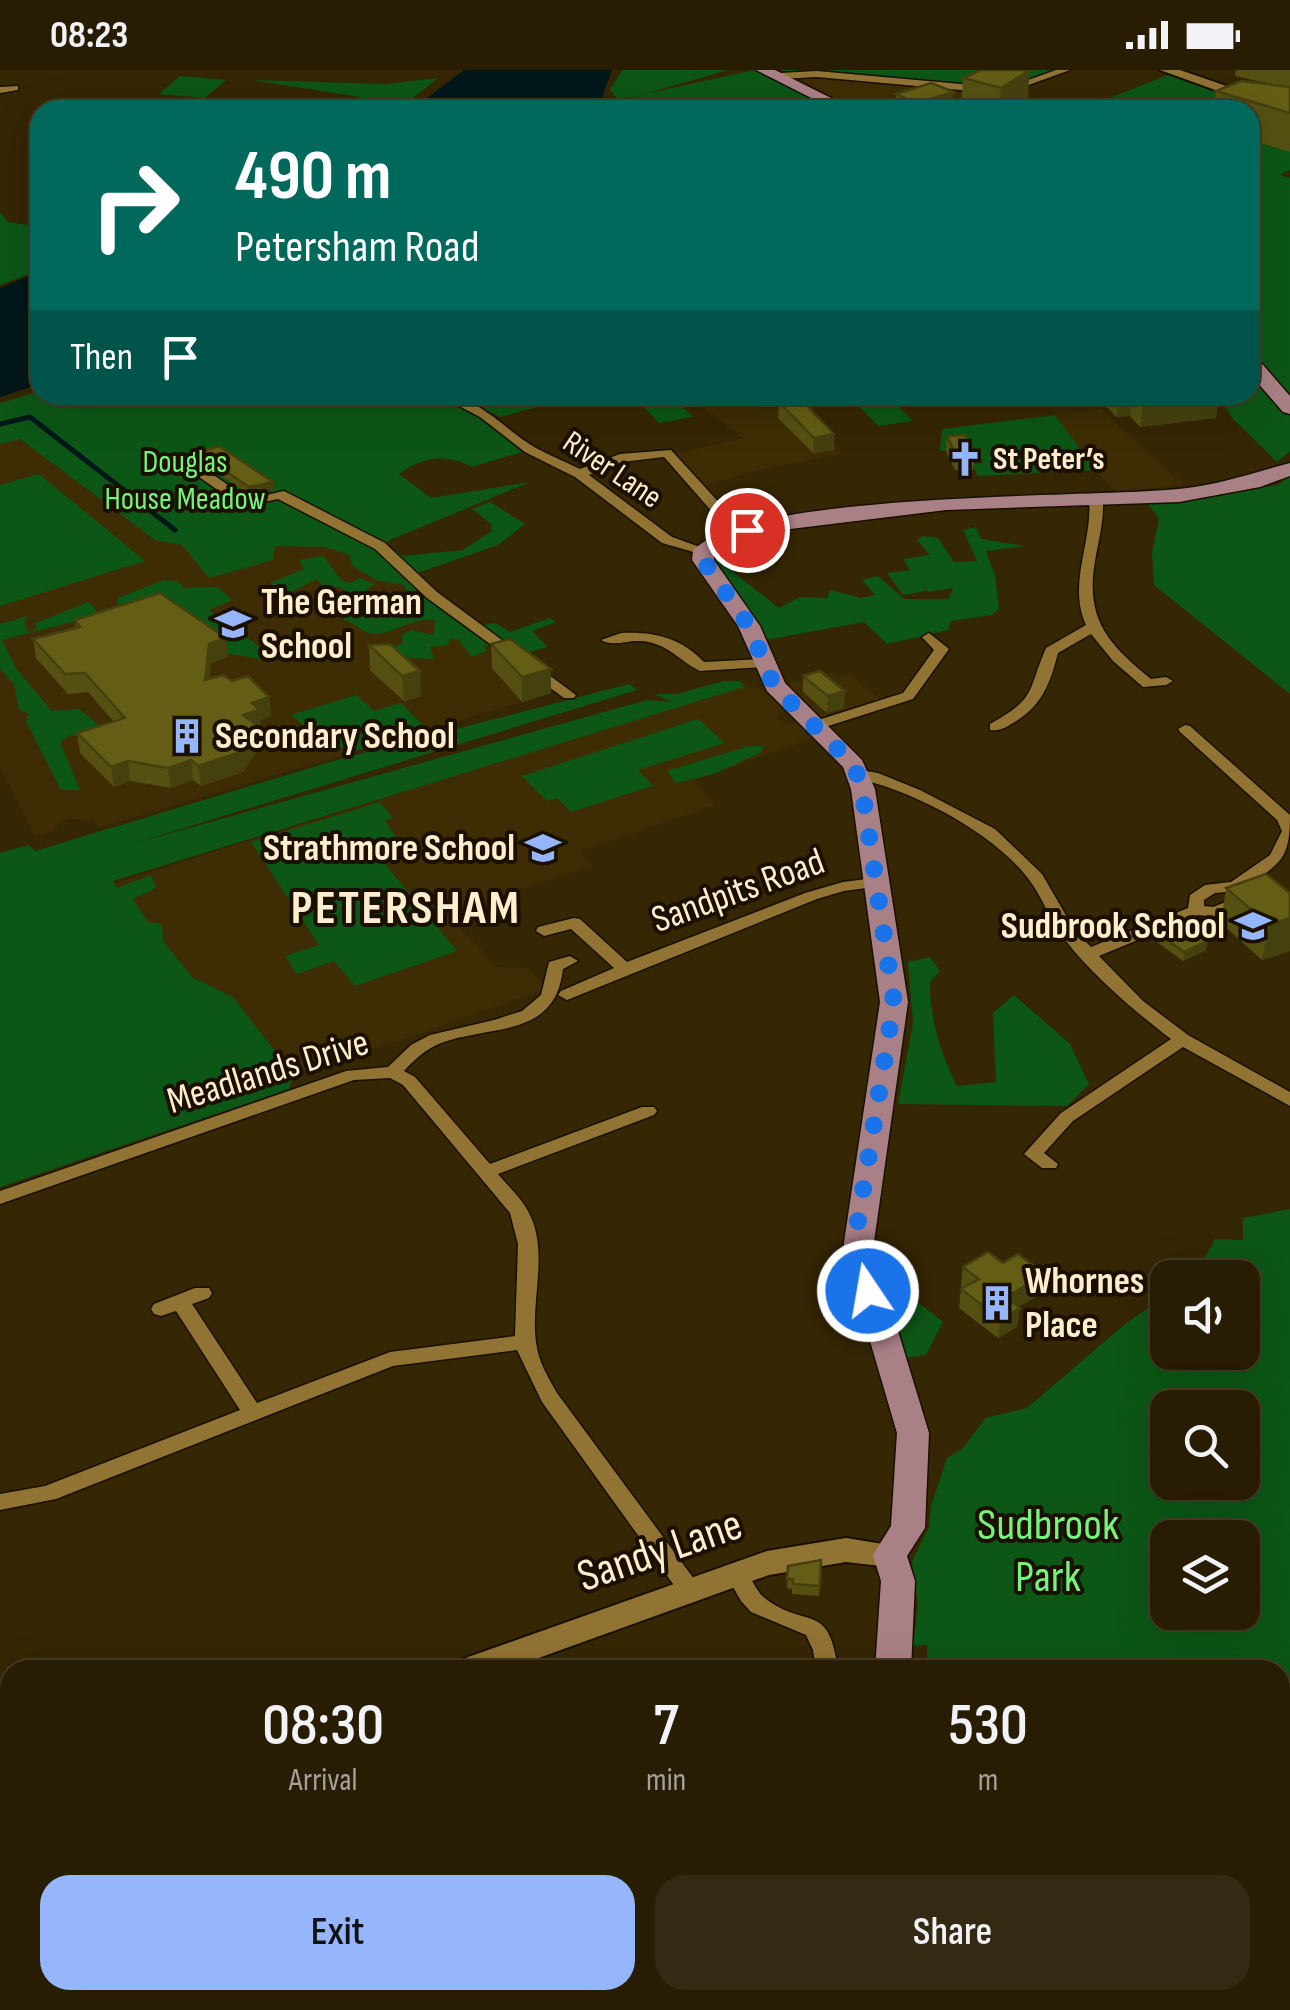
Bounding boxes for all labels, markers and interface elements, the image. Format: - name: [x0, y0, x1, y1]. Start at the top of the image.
- text: 08:23: [50, 13, 128, 58]
- text: 490 m: [235, 135, 391, 219]
- icon: right: [70, 140, 200, 270]
- text: Petersham Road: [235, 220, 479, 275]
- icon: arrive: [153, 330, 208, 385]
- text: Then: [70, 335, 133, 380]
- street label: River Lane: [555, 423, 669, 517]
- church icon: St Peter’s: [946, 440, 984, 478]
- place label: St Peter’s: [993, 440, 1104, 479]
- park label: Douglas House Meadow: [105, 443, 266, 519]
- pin: [705, 488, 790, 573]
- icon: arrive: [720, 503, 775, 558]
- place label: The German School: [261, 580, 422, 669]
- school or university icon: The German School: [214, 605, 252, 643]
- place label: Secondary School: [215, 714, 455, 759]
- building icon: Secondary School: [168, 717, 206, 755]
- place label: Strathmore School: [263, 826, 515, 871]
- school or university icon: Strathmore School: [524, 829, 562, 867]
- street label: Sandpits Road: [646, 839, 830, 943]
- district label: PETERSHAM: [291, 880, 521, 937]
- place label: Sudbrook School: [1001, 904, 1225, 949]
- school or university icon: Sudbrook School: [1234, 907, 1272, 945]
- street label: Meadlands Drive: [162, 1020, 374, 1124]
- position arrow: [816, 1239, 920, 1343]
- place label: Whornes Place: [1025, 1259, 1144, 1348]
- map controls: [1150, 1260, 1260, 1630]
- button: sound: [1150, 1260, 1260, 1370]
- building icon: Whornes Place: [978, 1284, 1016, 1322]
- button: search: [1150, 1390, 1260, 1500]
- street label: Sandy Lane: [570, 1497, 750, 1605]
- park label: Sudbrook Park: [977, 1498, 1119, 1605]
- button: layers: [1150, 1520, 1260, 1630]
- text: 08:30: [262, 1690, 384, 1762]
- text: 7: [654, 1690, 679, 1762]
- text: 530: [948, 1690, 1028, 1762]
- text: Arrival: [289, 1761, 357, 1800]
- text: min: [646, 1761, 686, 1800]
- text: m: [978, 1761, 998, 1800]
- button: Exit: [40, 1875, 635, 1990]
- button: Share: [655, 1875, 1250, 1990]

